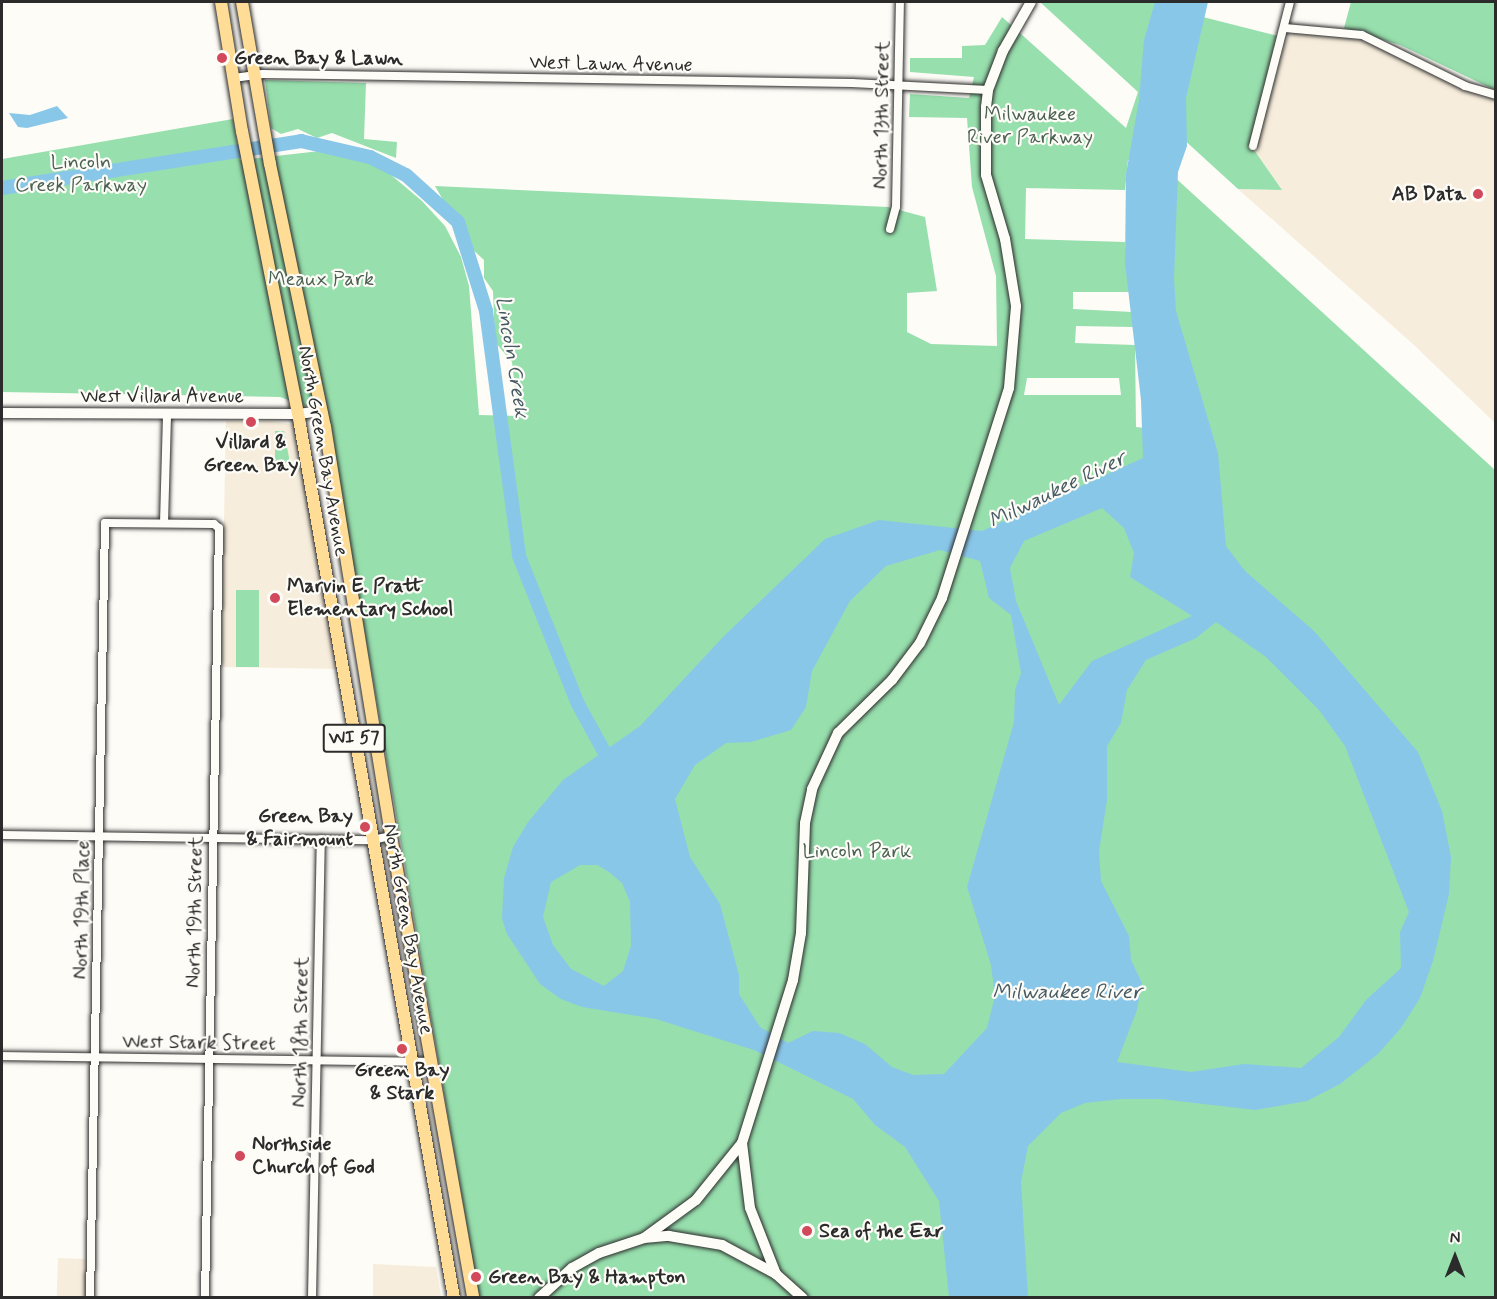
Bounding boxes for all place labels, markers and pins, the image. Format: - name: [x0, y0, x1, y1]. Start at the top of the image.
- place label: Green Bay & Lawn: [234, 46, 401, 70]
- marker: Green Bay & Lawn: [215, 51, 229, 65]
- place label: AB Data: [1395, 182, 1466, 206]
- marker: AB Data: [1471, 187, 1485, 201]
- marker: Villard & Green Bay: [244, 415, 258, 429]
- place label: Villard & Green Bay: [204, 431, 298, 478]
- place label: Marvin E. Pratt Elementary School: [287, 574, 453, 621]
- marker: Marvin E. Pratt Elementary School: [268, 591, 282, 605]
- place label: Green Bay & Fairmount: [246, 804, 353, 851]
- marker: Green Bay & Fairmount: [358, 820, 372, 834]
- marker: Green Bay & Stark: [395, 1042, 409, 1056]
- place label: Green Bay & Stark: [355, 1058, 449, 1105]
- place label: Northside Church of God: [252, 1132, 375, 1179]
- marker: Northside Church of God: [233, 1149, 247, 1163]
- place label: Sea of the Ear: [819, 1219, 940, 1243]
- marker: Sea of the Ear: [800, 1224, 814, 1238]
- place label: Green Bay & Hampton: [488, 1265, 684, 1289]
- marker: Green Bay & Hampton: [469, 1270, 483, 1284]

